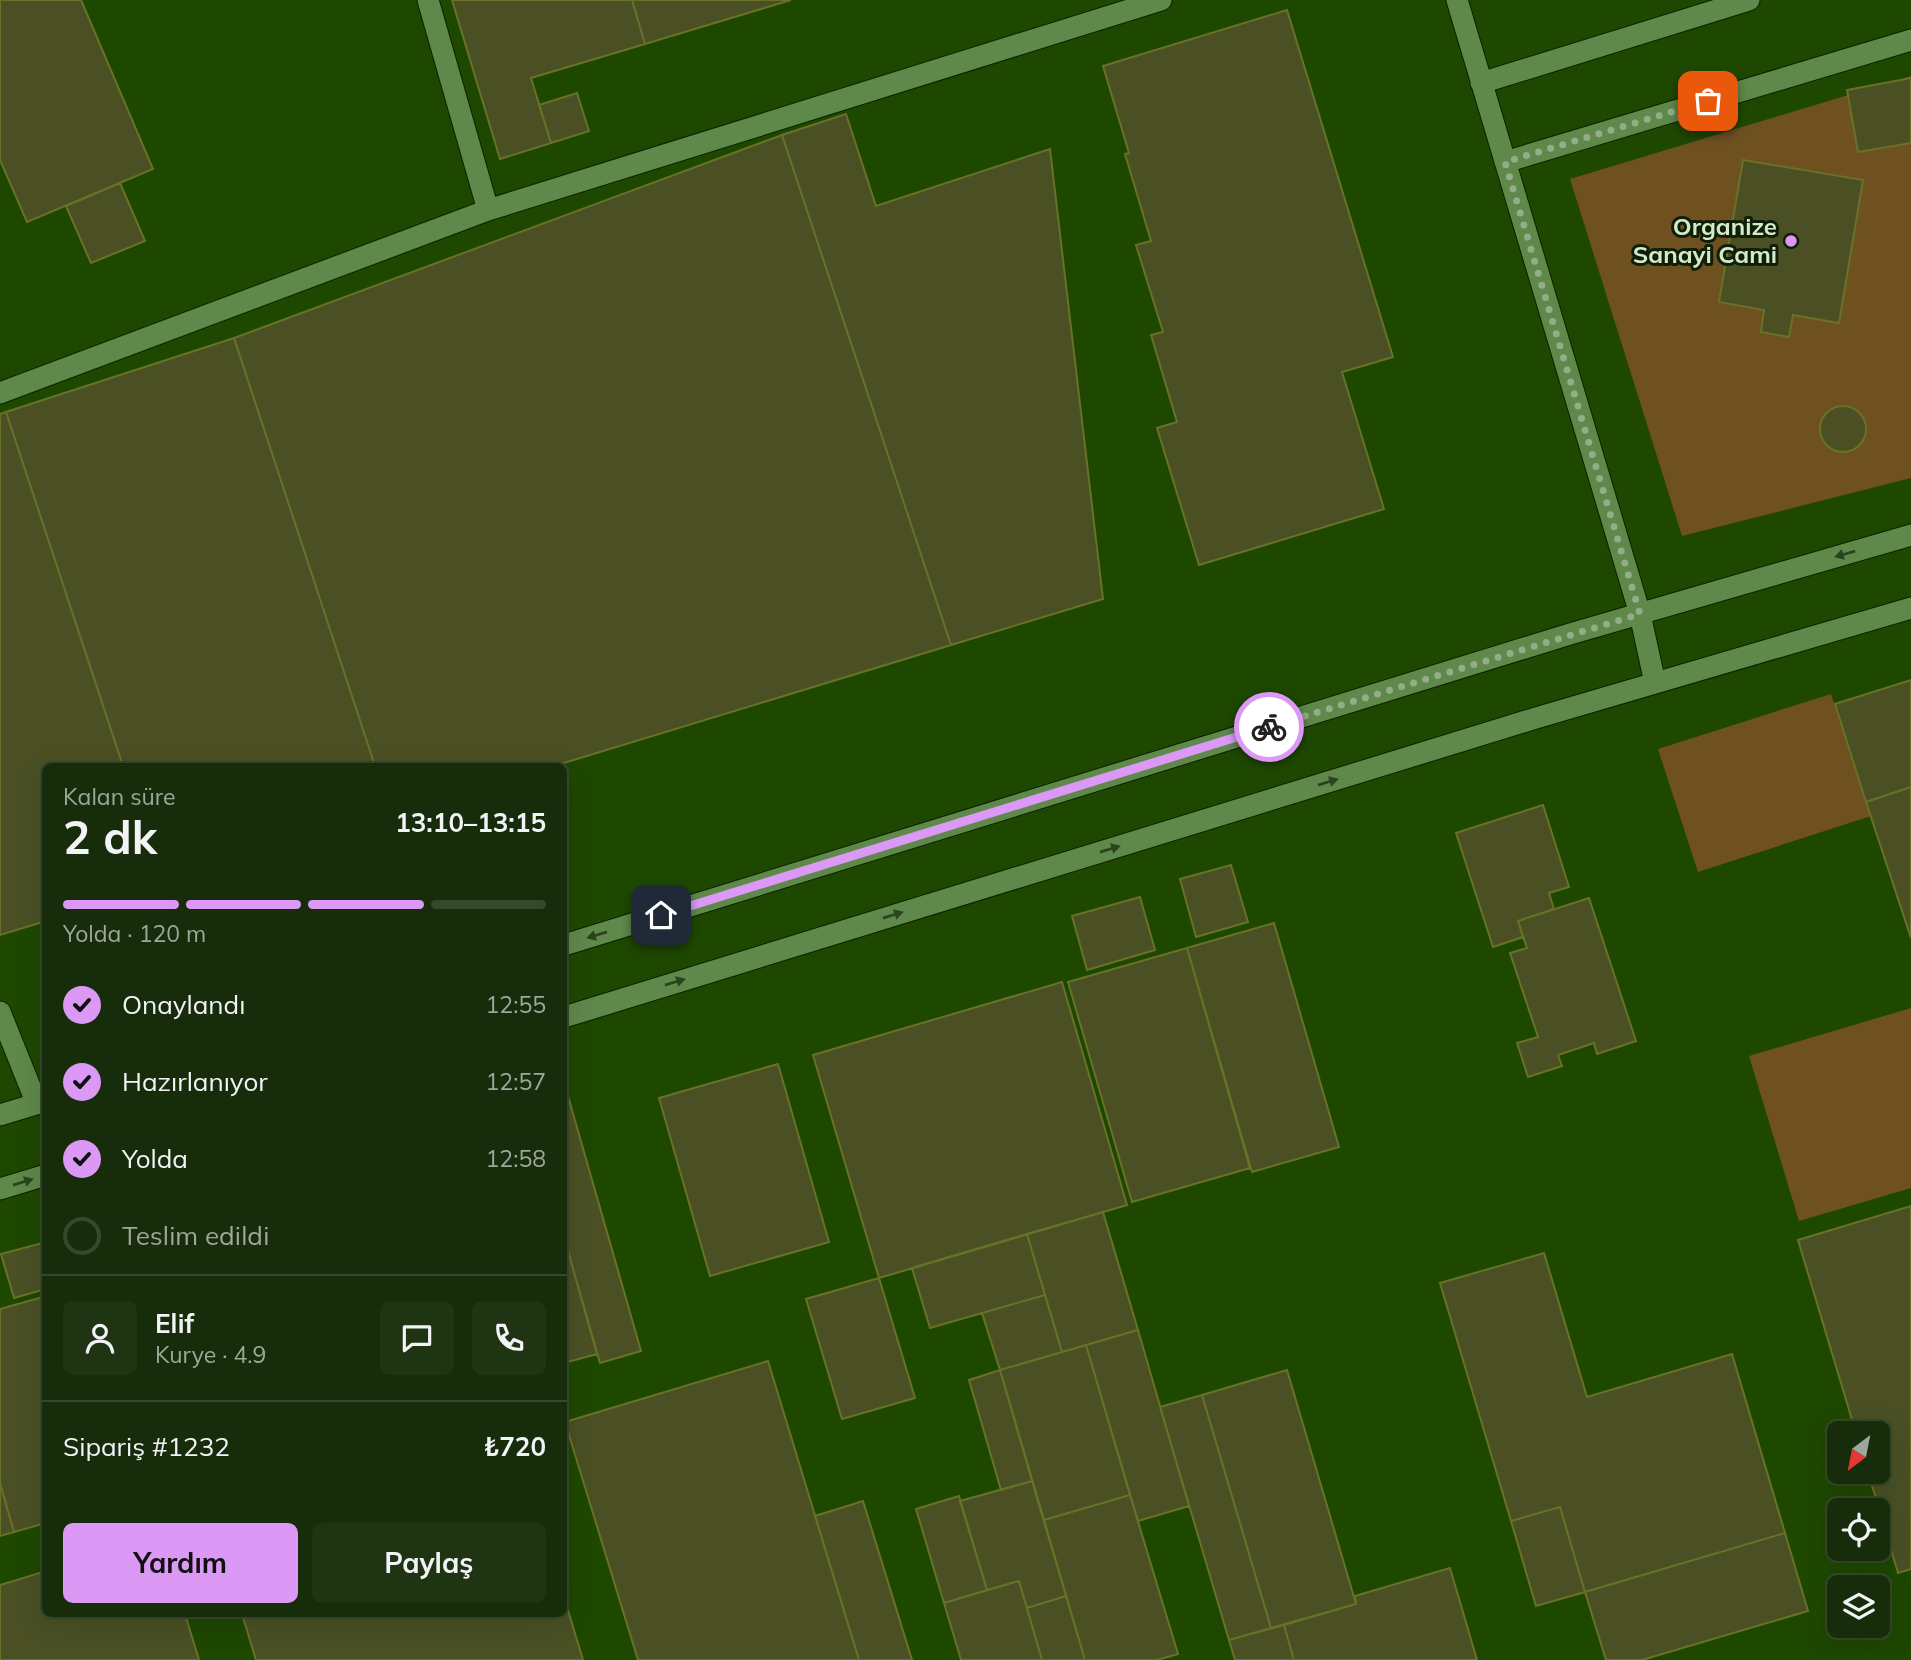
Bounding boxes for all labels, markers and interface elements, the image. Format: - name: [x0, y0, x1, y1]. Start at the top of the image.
- pin: [1678, 71, 1738, 131]
- icon: bag: [1689, 82, 1727, 120]
- place label: Organize Sanayi Cami: [1633, 211, 1777, 269]
- marker: Organize Sanayi Cami: [1783, 233, 1799, 249]
- one-way arrow: [1835, 549, 1856, 559]
- courier: [1234, 692, 1304, 762]
- icon: bike: [1250, 708, 1288, 746]
- one-way arrow: [1318, 777, 1339, 787]
- text: Kalan süre: [63, 782, 176, 811]
- text: 13:10–13:15: [395, 806, 546, 839]
- text: 2 dk: [63, 808, 157, 866]
- one-way arrow: [1100, 843, 1121, 853]
- pin: [631, 885, 691, 945]
- icon: home: [642, 896, 680, 934]
- one-way arrow: [883, 910, 904, 920]
- text: Yolda · 120 m: [63, 919, 206, 948]
- one-way arrow: [586, 930, 607, 940]
- one-way arrow: [665, 977, 686, 987]
- icon: check: [63, 986, 101, 1024]
- text: Onaylandı: [122, 988, 245, 1021]
- text: 12:55: [486, 990, 546, 1019]
- icon: check: [63, 1063, 101, 1101]
- text: Hazırlanıyor: [122, 1065, 268, 1098]
- text: 12:57: [486, 1067, 546, 1096]
- icon: check: [63, 1140, 101, 1178]
- text: Yolda: [122, 1142, 188, 1175]
- text: 12:58: [486, 1144, 546, 1173]
- one-way arrow: [12, 1177, 33, 1187]
- text: Teslim edildi: [122, 1219, 269, 1252]
- button: person: [63, 1301, 137, 1375]
- button: chat: [380, 1301, 454, 1375]
- button: phone: [472, 1301, 546, 1375]
- text: Elif: [155, 1307, 194, 1340]
- text: Kurye · 4.9: [155, 1340, 266, 1369]
- north arrow: [1827, 1421, 1890, 1484]
- map controls: [1827, 1421, 1890, 1638]
- text: Sipariş #1232: [63, 1430, 230, 1463]
- text: ₺720: [484, 1430, 546, 1463]
- button: locate: [1827, 1498, 1890, 1561]
- button: Yardım: [63, 1523, 298, 1603]
- button: Paylaş: [312, 1523, 546, 1603]
- button: layers: [1827, 1575, 1890, 1638]

